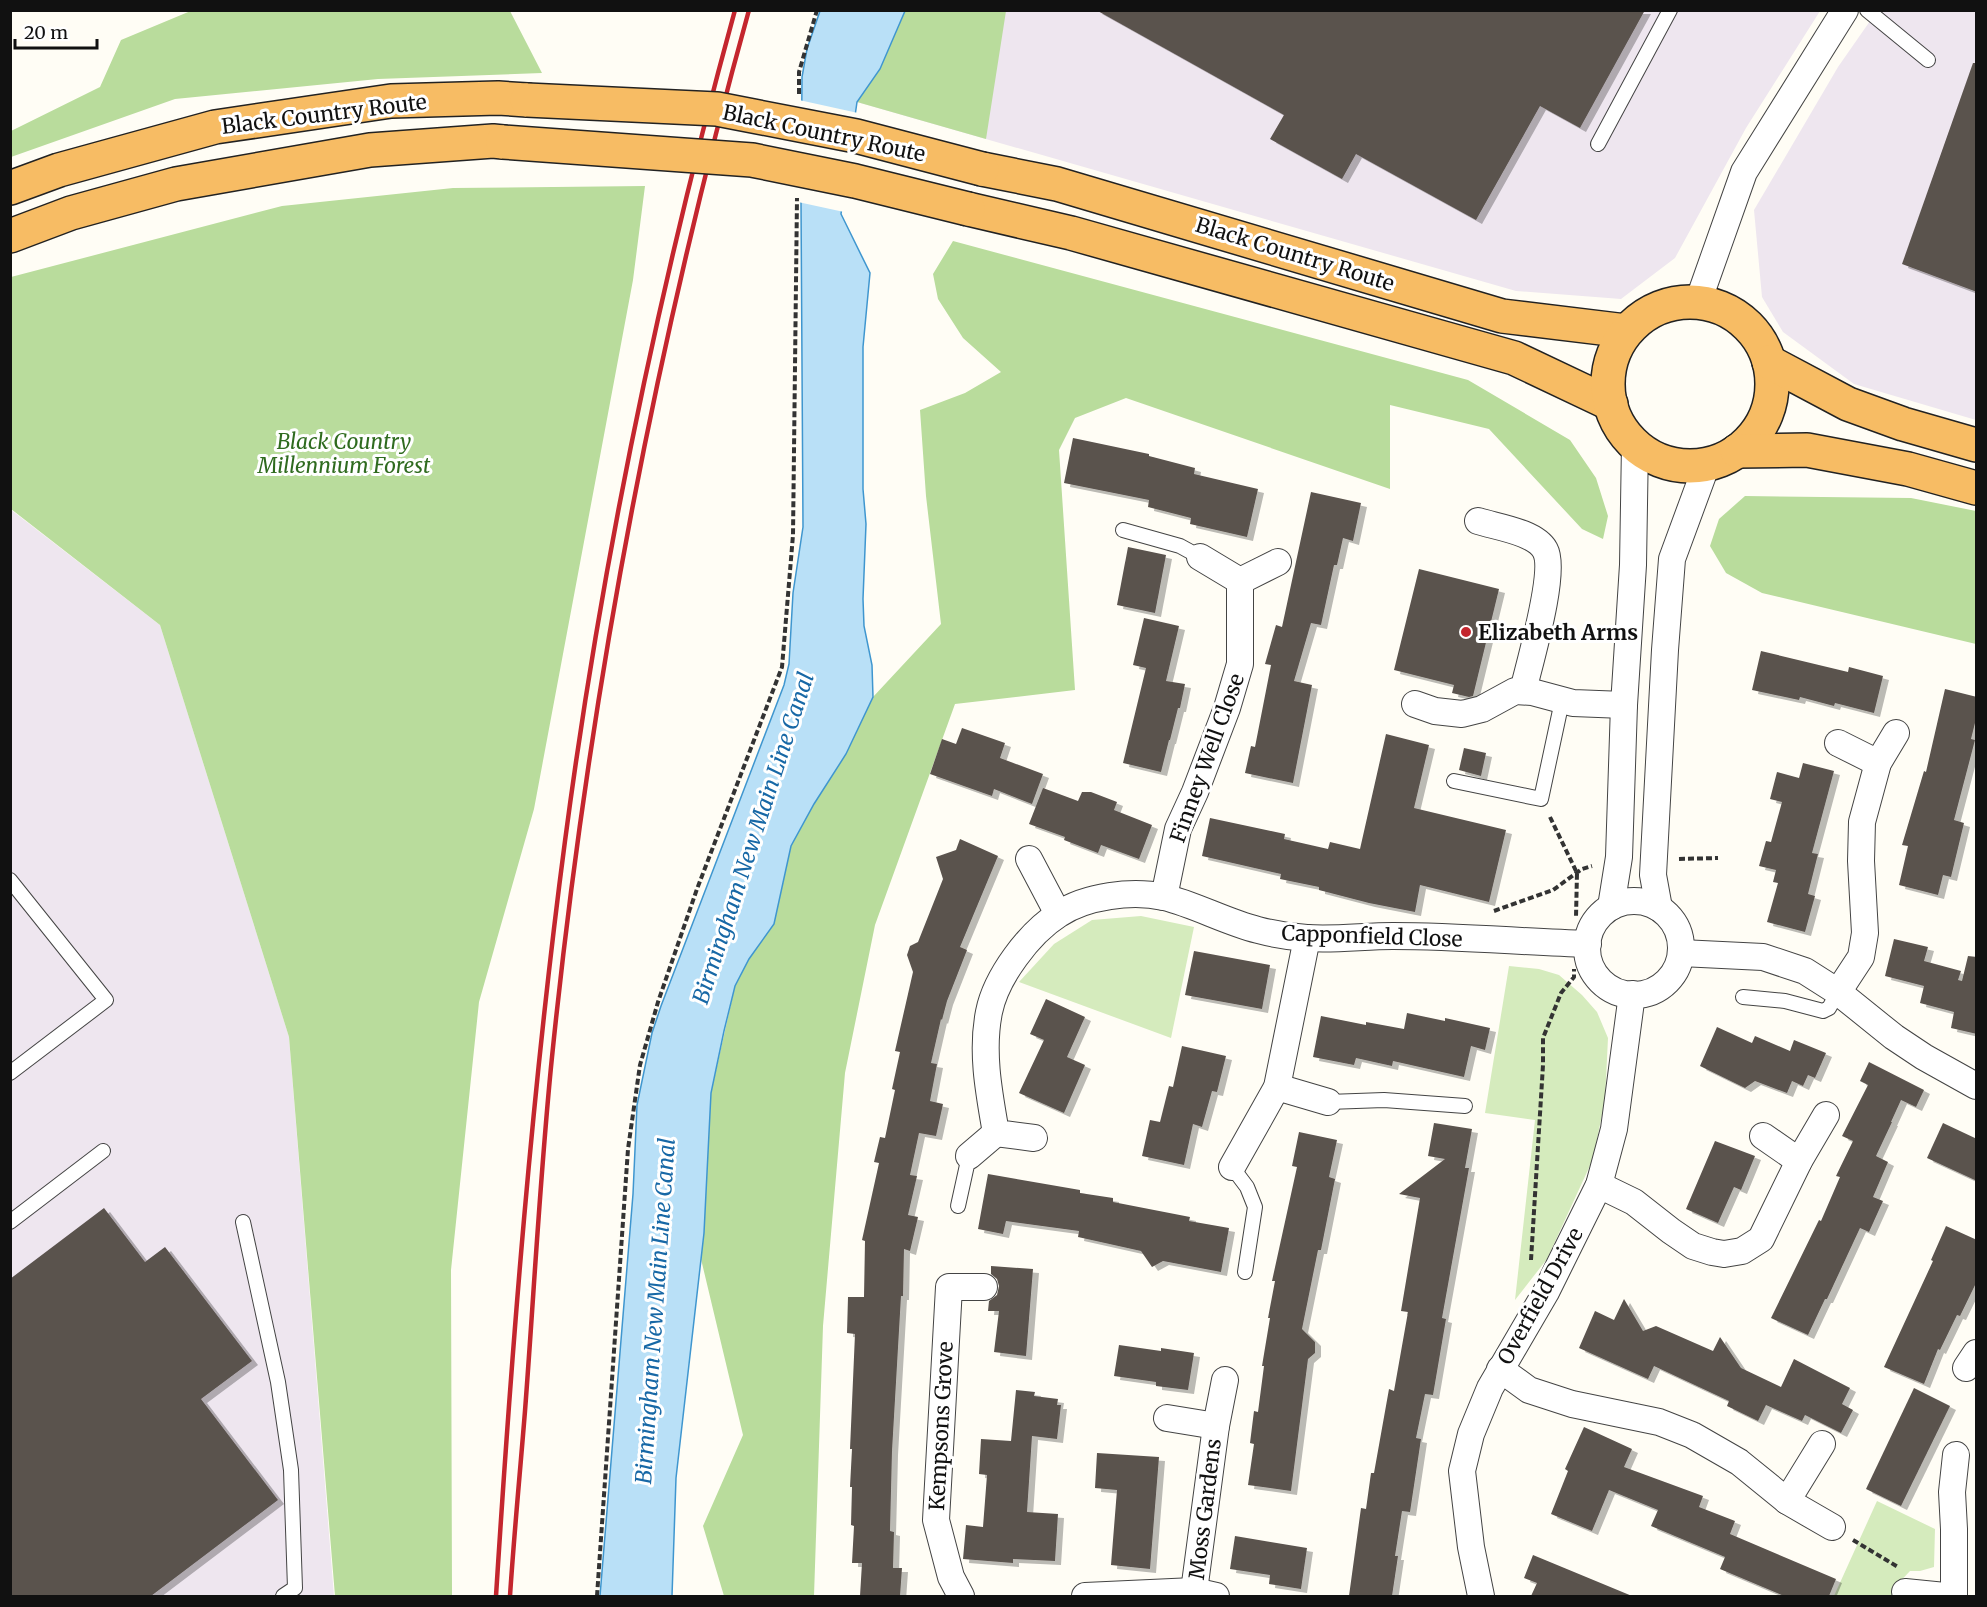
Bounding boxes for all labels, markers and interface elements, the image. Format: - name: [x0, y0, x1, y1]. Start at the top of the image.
- scale bar: [15, 12, 98, 50]
- text: 20 m: [24, 21, 68, 44]
- street label: Black Country Route: [220, 88, 428, 140]
- street label: Black Country Route: [720, 98, 928, 168]
- street label: Black Country Route: [1192, 211, 1398, 297]
- park label: Black Country Millennium Forest: [257, 428, 431, 479]
- place label: Elizabeth Arms: [1478, 619, 1638, 646]
- marker: Elizabeth Arms: [1459, 625, 1473, 639]
- water label: Birmingham New Main Line Canal: [686, 669, 820, 1007]
- street label: Finney Well Close: [1164, 670, 1250, 846]
- street label: Capponfield Close: [1281, 919, 1463, 953]
- water label: Birmingham New Main Line Canal: [629, 1137, 681, 1485]
- street label: Overfield Drive: [1491, 1223, 1589, 1369]
- street label: Kempsons Grove: [923, 1341, 959, 1511]
- street label: Moss Gardens: [1183, 1437, 1227, 1581]

